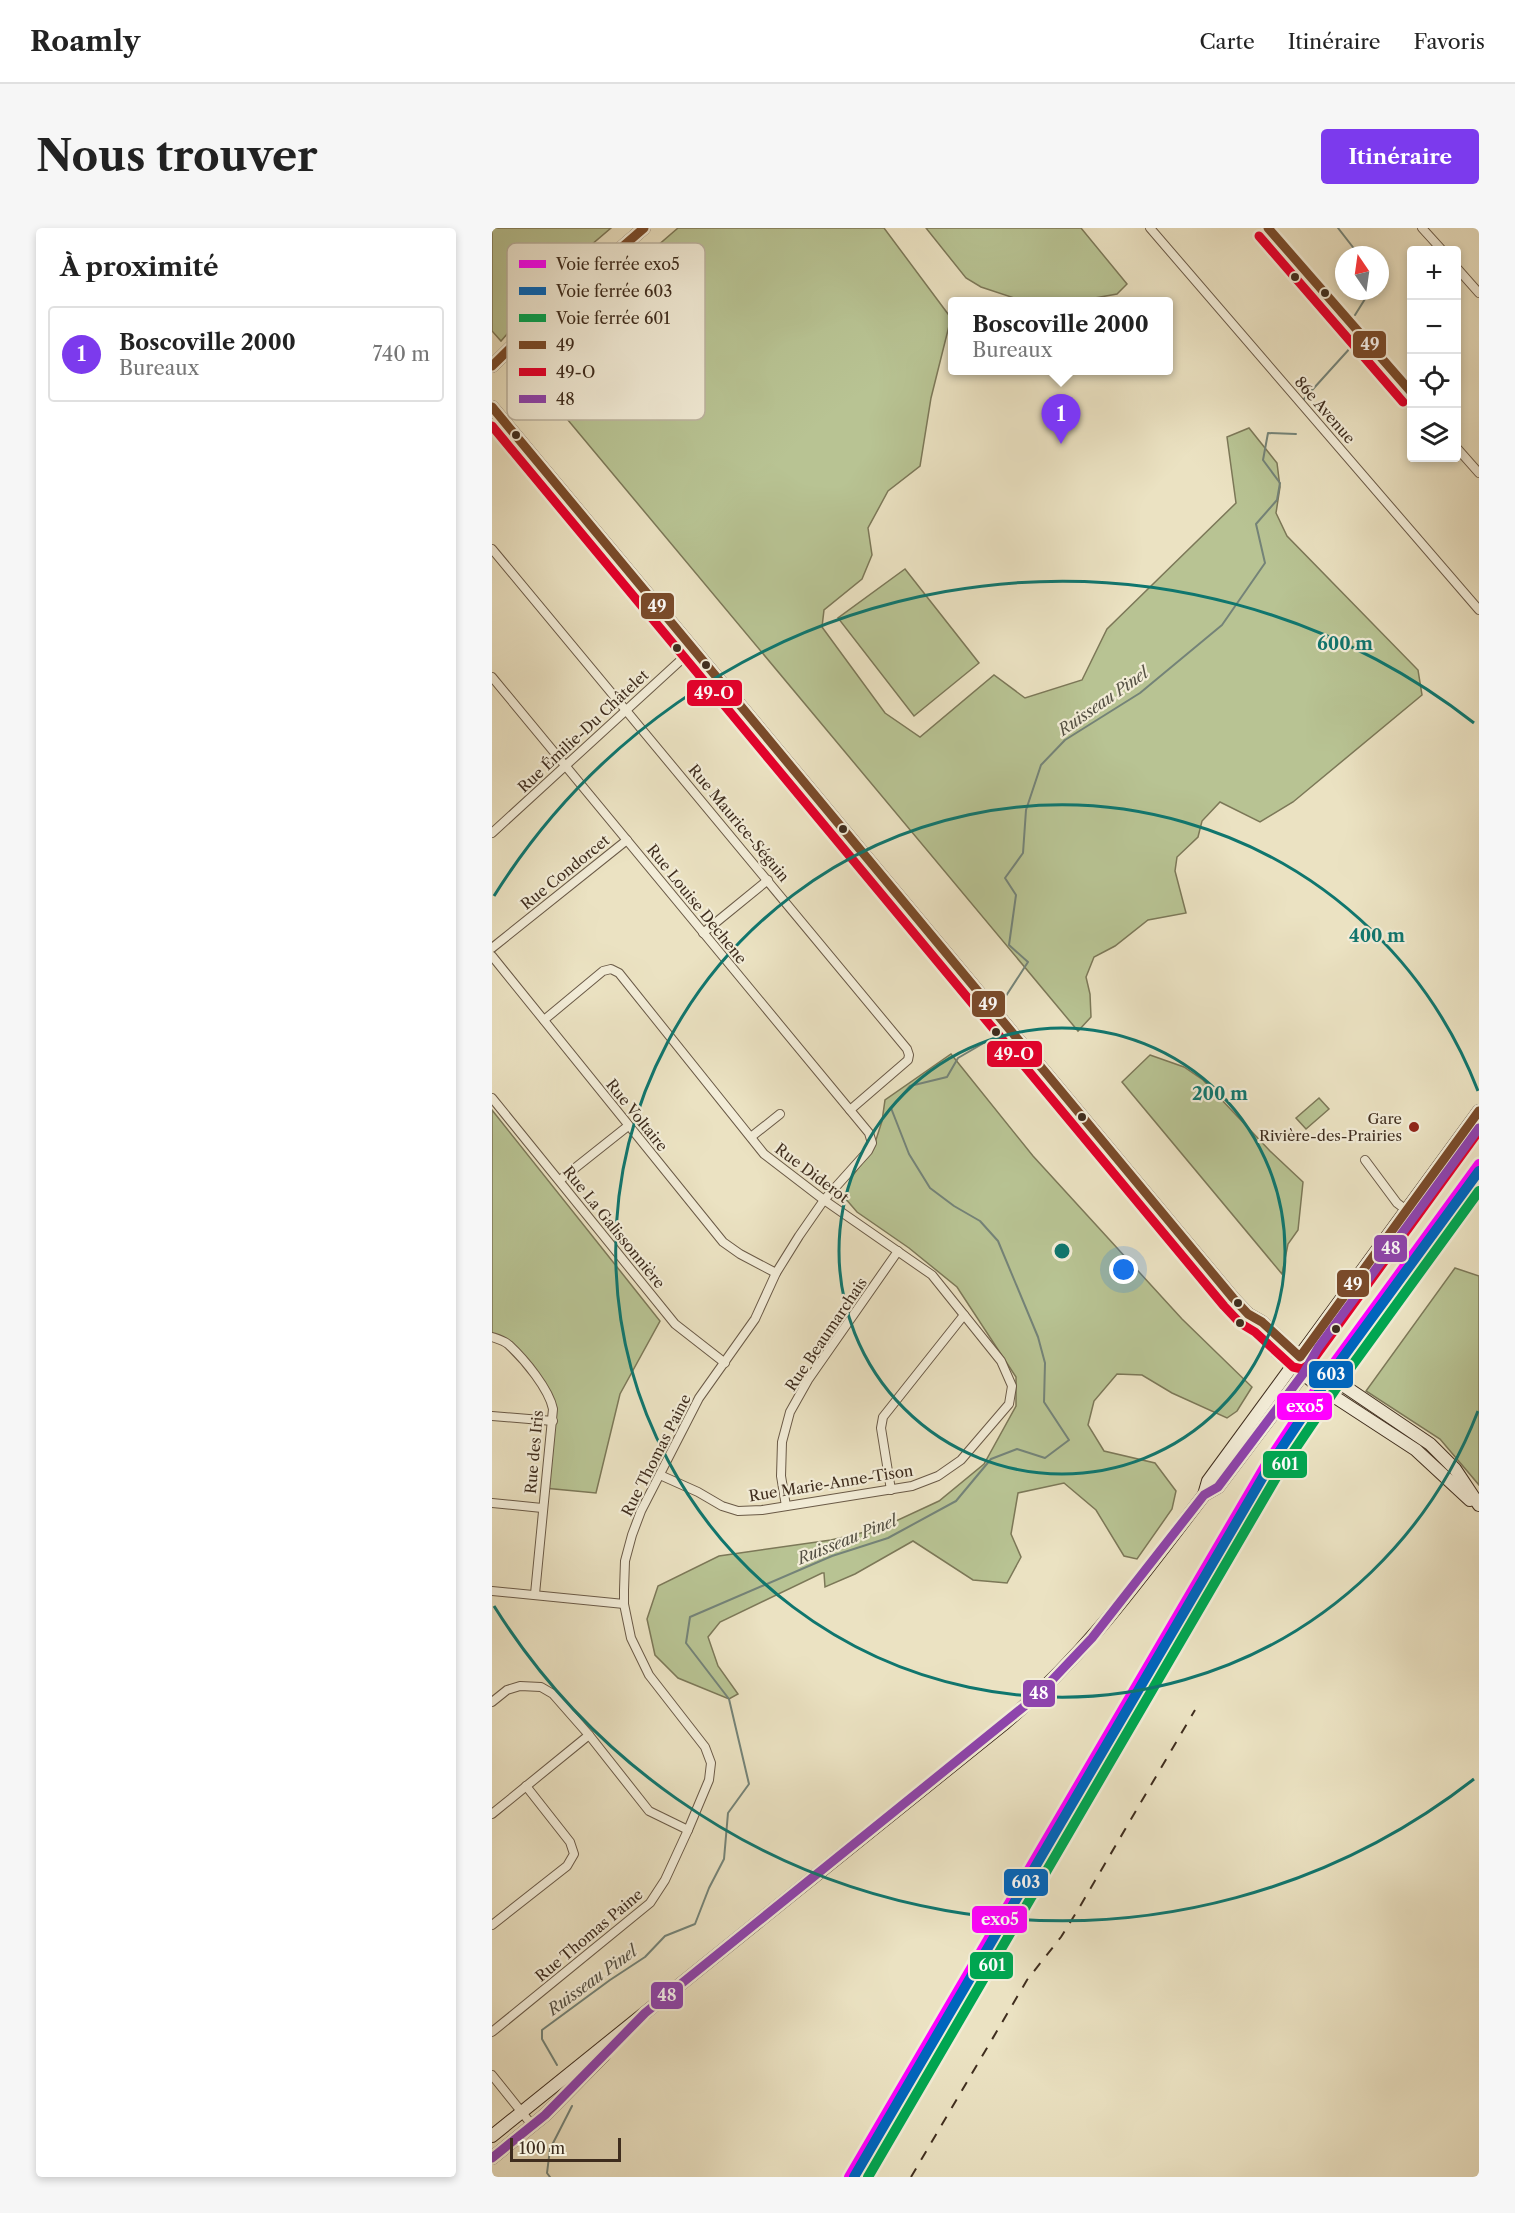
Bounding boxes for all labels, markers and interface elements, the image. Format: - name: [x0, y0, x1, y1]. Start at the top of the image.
- text: Roamly: [30, 24, 140, 58]
- text: Carte: [1199, 29, 1255, 54]
- text: Itinéraire: [1288, 29, 1381, 54]
- text: Favoris: [1414, 29, 1485, 54]
- button: Itinéraire: [1321, 129, 1479, 184]
- text: Nous trouver: [36, 130, 318, 182]
- legend: [507, 243, 705, 420]
- north arrow: [1335, 246, 1389, 300]
- map controls: [1407, 246, 1461, 462]
- button: +: [1407, 246, 1461, 300]
- text: À proximité: [60, 251, 219, 283]
- text: Voie ferrée exo5: [555, 254, 680, 274]
- unlabelled marker: [1289, 271, 1301, 283]
- text: Voie ferrée 603: [555, 281, 672, 301]
- unlabelled marker: [1319, 287, 1331, 299]
- popup: [948, 297, 1173, 375]
- button: −: [1407, 300, 1461, 354]
- text: Voie ferrée 601: [555, 308, 670, 328]
- text: Boscoville 2000: [972, 311, 1149, 338]
- text: Boscoville 2000: [119, 329, 296, 356]
- line badge: 49: [1352, 330, 1387, 359]
- text: 49: [1360, 334, 1380, 354]
- text: 49: [556, 335, 575, 355]
- text: Bureaux: [972, 338, 1052, 362]
- text: 1: [77, 342, 86, 366]
- text: 740 m: [373, 342, 430, 366]
- button: locate: [1407, 354, 1461, 408]
- text: Bureaux: [119, 356, 199, 380]
- text: 49-O: [556, 362, 595, 382]
- street label: 86e Avenue: [1291, 373, 1359, 447]
- text: 48: [556, 389, 575, 409]
- pin: 1: [1042, 394, 1080, 444]
- button: layers: [1407, 408, 1461, 462]
- unlabelled marker: [510, 429, 522, 441]
- line badge: 49: [640, 592, 675, 620]
- text: 49: [647, 596, 667, 616]
- text: 600 m: [1317, 633, 1373, 655]
- unlabelled marker: [671, 642, 683, 654]
- unlabelled marker: [700, 659, 712, 671]
- water label: Ruisseau Pinel: [1052, 661, 1154, 741]
- street label: Rue Émilie-Du Châtelet: [514, 665, 653, 797]
- line badge: 49-O: [686, 679, 743, 707]
- text: 49-O: [694, 683, 734, 703]
- street label: Rue Maurice-Séguin: [684, 760, 794, 886]
- unlabelled marker: [837, 823, 849, 835]
- street label: Rue Condorcet: [517, 830, 614, 914]
- street label: Rue Louise Dechene: [643, 840, 751, 968]
- text: 400 m: [1349, 925, 1405, 947]
- line badge: 49: [971, 990, 1006, 1018]
- text: 49: [978, 994, 998, 1014]
- unlabelled marker: [990, 1026, 1002, 1038]
- line badge: 49-O: [986, 1040, 1043, 1068]
- text: 49-O: [994, 1044, 1034, 1064]
- street label: Rue Voltaire: [602, 1075, 672, 1155]
- text: 200 m: [1192, 1083, 1248, 1105]
- place label: Gare Rivière-des-Prairies: [1259, 1109, 1402, 1145]
- unlabelled marker: [1076, 1111, 1088, 1123]
- marker: Gare Rivière-des-Prairies: [1407, 1120, 1421, 1134]
- street label: Rue Diderot: [771, 1139, 853, 1207]
- street label: Rue La Galissonnière: [559, 1162, 669, 1292]
- line badge: 48: [1373, 1234, 1408, 1263]
- text: 48: [1381, 1238, 1401, 1258]
- centre of rings: [1052, 1241, 1072, 1261]
- your location: [1109, 1255, 1138, 1284]
- line badge: 49: [1336, 1269, 1370, 1298]
- street label: Rue Beaumarchais: [781, 1274, 871, 1394]
- text: 49: [1343, 1274, 1363, 1294]
- unlabelled marker: [1232, 1297, 1244, 1309]
- unlabelled marker: [1234, 1317, 1246, 1329]
- unlabelled marker: [1330, 1323, 1342, 1335]
- line badge: 603: [1308, 1360, 1354, 1389]
- text: 603: [1317, 1364, 1345, 1384]
- street label: Rue Thomas Paine: [617, 1391, 695, 1519]
- line badge: exo5: [1276, 1392, 1333, 1421]
- text: exo5: [1286, 1396, 1324, 1416]
- street label: Rue des Iris: [521, 1409, 547, 1495]
- line badge: 601: [1262, 1450, 1308, 1479]
- text: 601: [1272, 1454, 1299, 1474]
- street label: Rue Marie-Anne-Tison: [747, 1461, 915, 1505]
- water label: Ruisseau Pinel: [792, 1509, 901, 1569]
- line badge: 48: [1022, 1679, 1056, 1708]
- text: 48: [1029, 1683, 1049, 1703]
- line badge: 603: [1003, 1868, 1049, 1897]
- text: 603: [1012, 1872, 1040, 1892]
- street label: Rue Thomas Paine: [531, 1885, 647, 1985]
- line badge: exo5: [971, 1905, 1028, 1934]
- text: exo5: [981, 1909, 1019, 1929]
- water label: Ruisseau Pinel: [542, 1940, 642, 2020]
- line badge: 601: [969, 1951, 1014, 1980]
- text: 601: [979, 1955, 1006, 1975]
- line badge: 48: [650, 1981, 684, 2010]
- text: 48: [657, 1985, 677, 2005]
- scale bar: [510, 2135, 621, 2162]
- text: 100 m: [519, 2138, 565, 2158]

